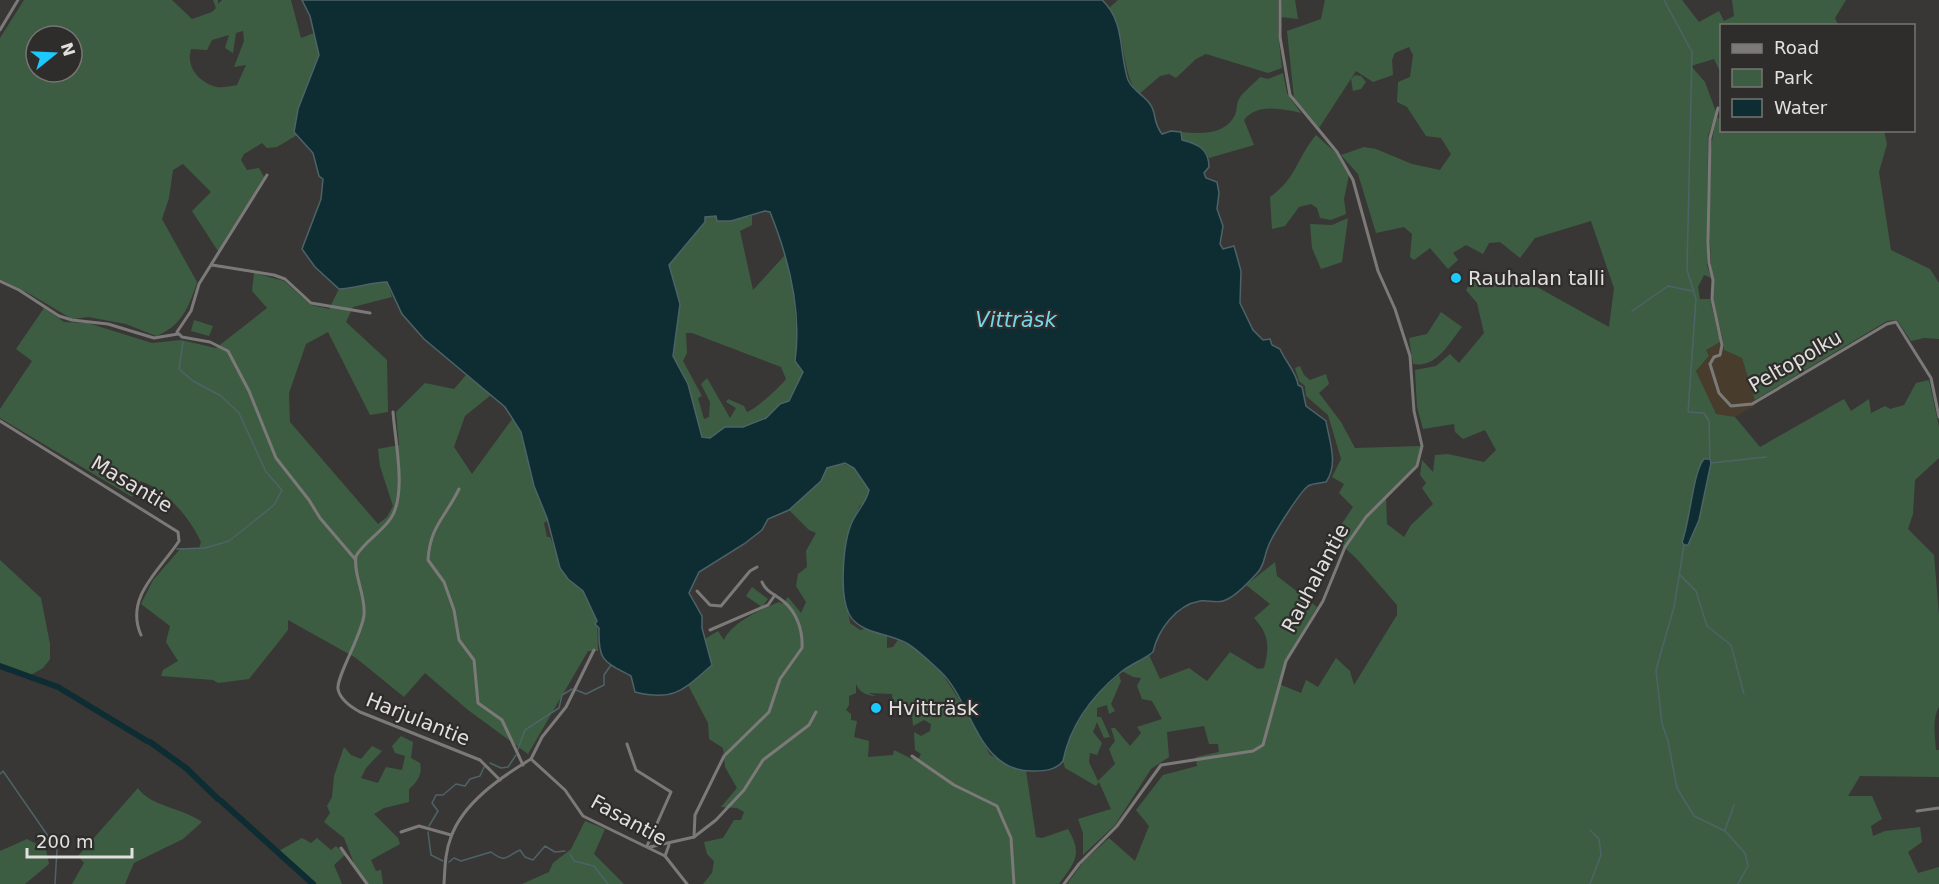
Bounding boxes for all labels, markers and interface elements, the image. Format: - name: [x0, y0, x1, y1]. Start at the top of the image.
- north arrow: [24, 24, 84, 84]
- legend: [1720, 24, 1915, 132]
- text: Road: [1774, 37, 1819, 58]
- text: N: [57, 40, 79, 59]
- text: Park: [1774, 67, 1813, 88]
- text: Water: [1774, 97, 1828, 118]
- place label: Rauhalan talli: [1468, 266, 1605, 290]
- marker: Rauhalan talli: [1449, 271, 1463, 285]
- water label: Vitträsk: [975, 308, 1057, 332]
- street label: Peltopolku: [1744, 325, 1846, 397]
- street label: Masantie: [87, 450, 177, 518]
- street label: Rauhalantie: [1276, 520, 1354, 636]
- street label: Harjulantie: [363, 687, 473, 751]
- place label: Hvitträsk: [888, 696, 979, 720]
- marker: Hvitträsk: [869, 701, 883, 715]
- street label: Fasantie: [587, 789, 671, 851]
- scale bar: [27, 821, 132, 859]
- text: 200 m: [36, 831, 94, 852]

